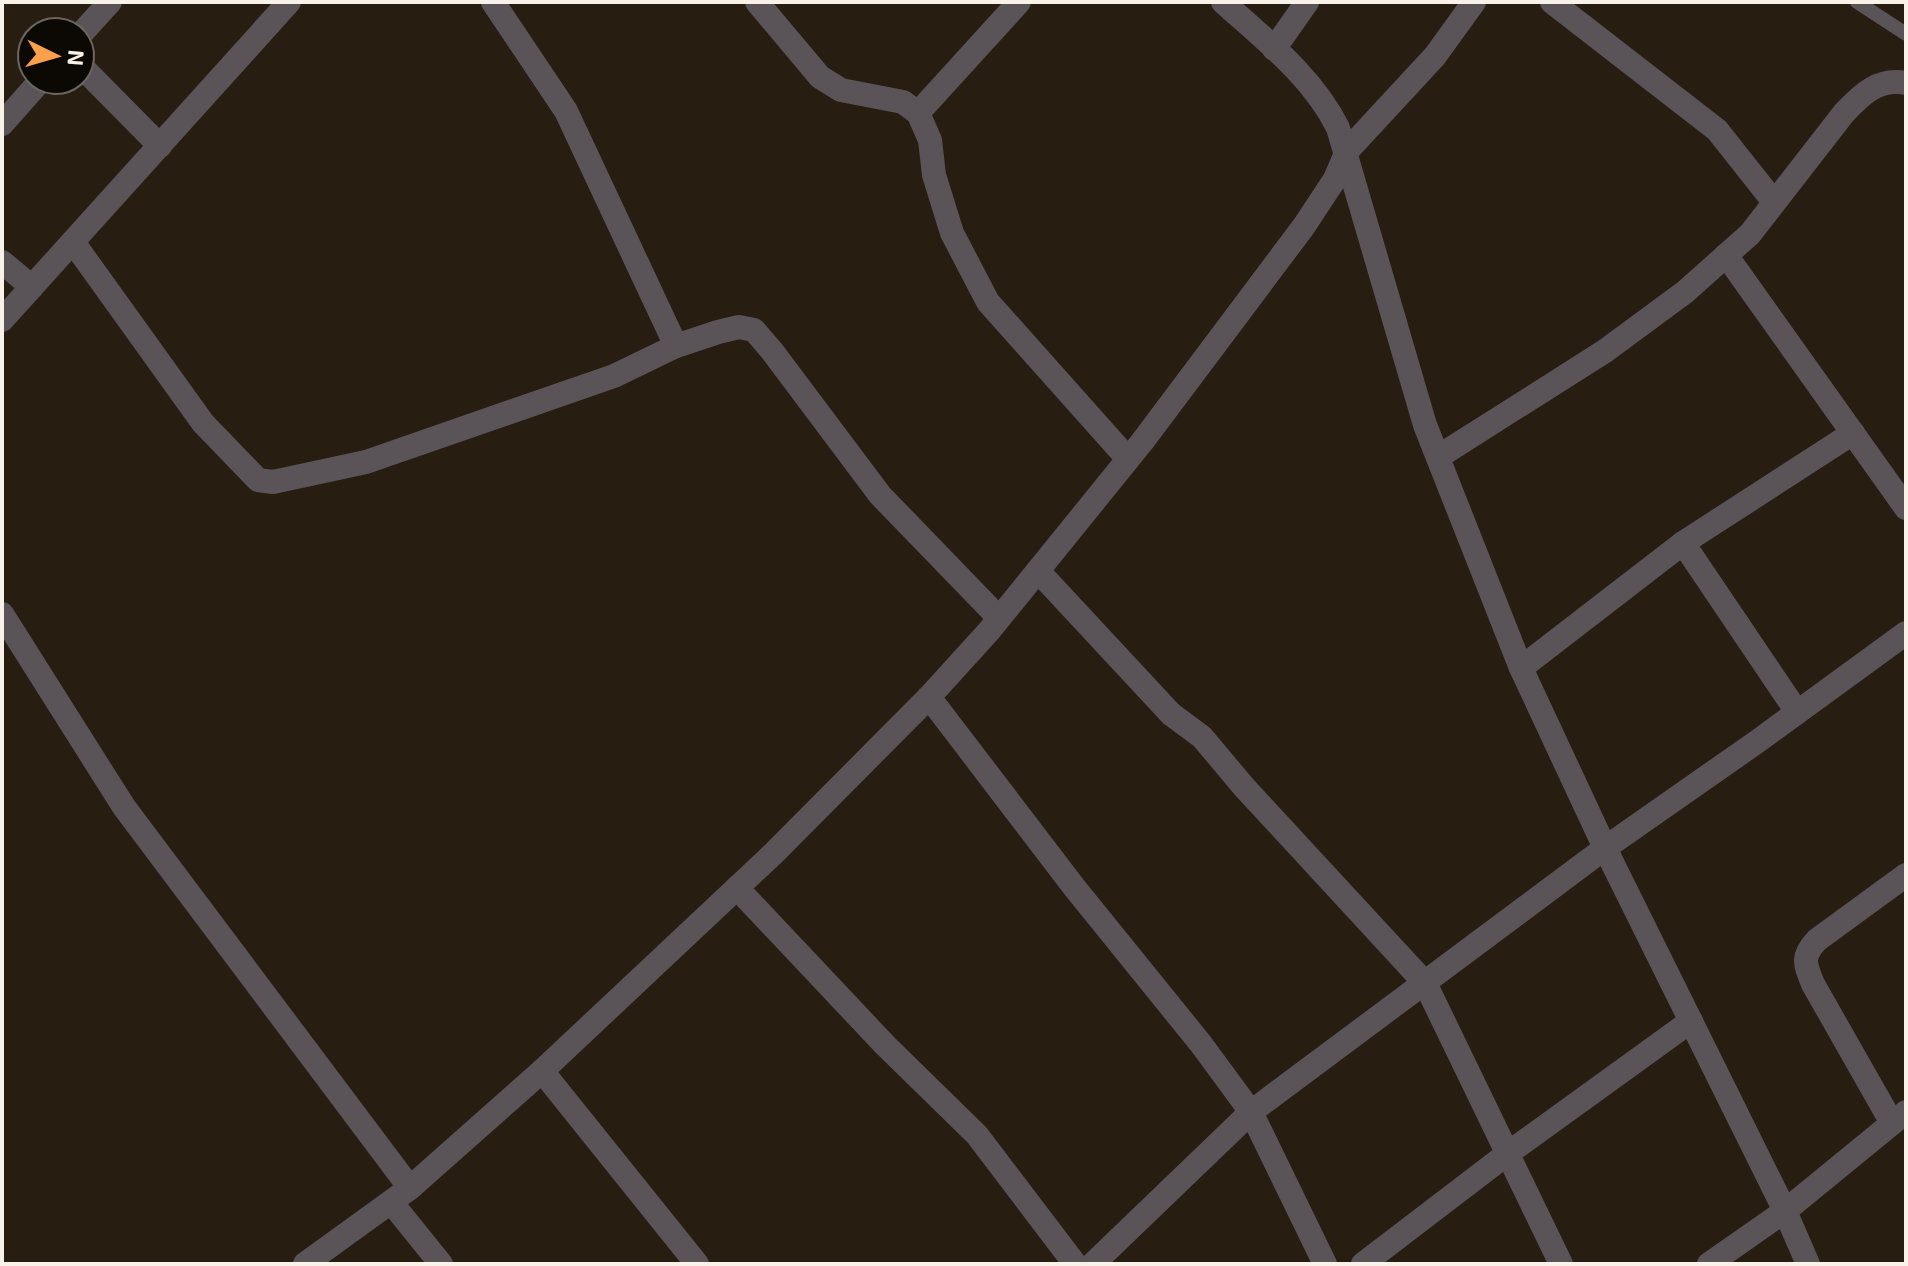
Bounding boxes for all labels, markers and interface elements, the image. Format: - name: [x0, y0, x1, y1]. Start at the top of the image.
- north arrow: [16, 16, 96, 96]
- text: N: [63, 49, 91, 67]

